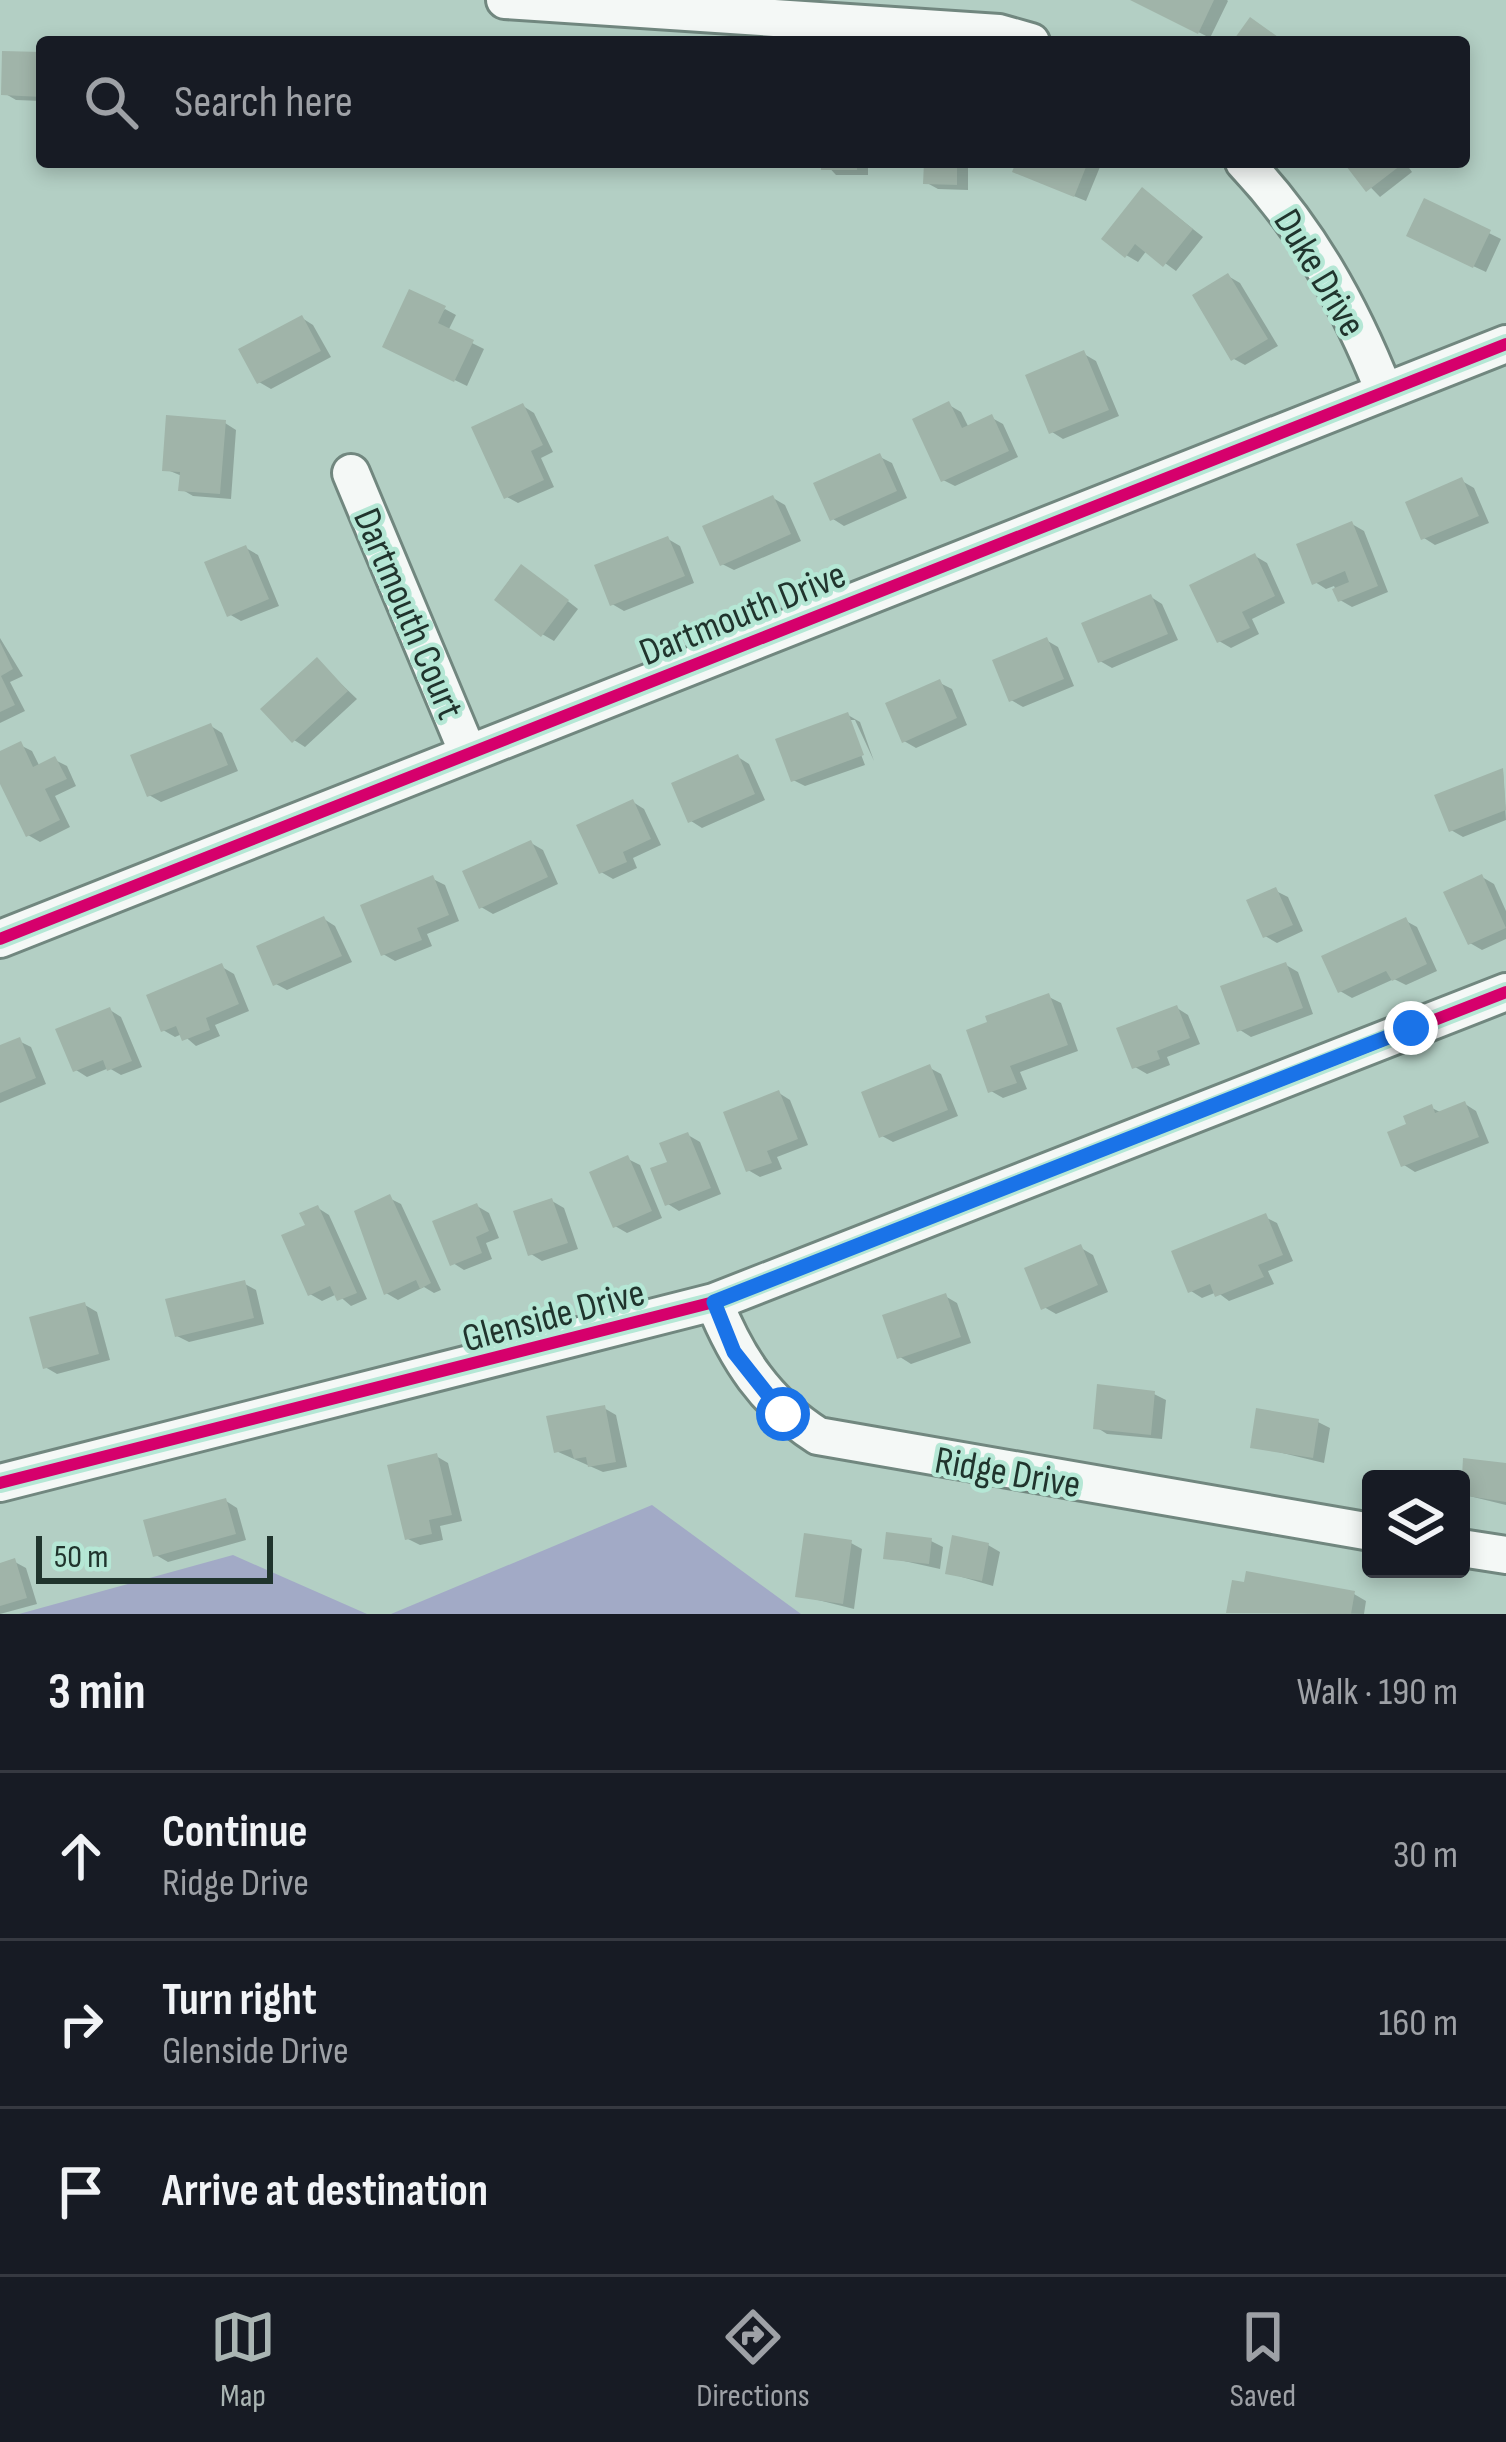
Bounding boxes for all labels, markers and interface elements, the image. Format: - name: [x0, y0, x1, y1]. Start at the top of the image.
- search box: [36, 36, 1470, 168]
- icon: search: [78, 69, 144, 135]
- text: Search here: [174, 75, 353, 130]
- street label: Duke Drive: [1263, 201, 1375, 345]
- street label: Dartmouth Court: [342, 502, 473, 726]
- street label: Dartmouth Drive: [633, 552, 853, 677]
- route end: [1384, 1001, 1438, 1055]
- street label: Glenside Drive: [457, 1270, 650, 1363]
- route start: [756, 1387, 810, 1441]
- street label: Ridge Drive: [931, 1438, 1084, 1509]
- map controls: [1362, 1470, 1470, 1578]
- button: layers: [1362, 1470, 1470, 1578]
- scale bar: [36, 1530, 273, 1583]
- text: 50 m: [54, 1537, 108, 1577]
- text: 3 min: [48, 1662, 146, 1723]
- text: Walk · 190 m: [1297, 1669, 1458, 1716]
- text: Continue: [162, 1805, 308, 1860]
- icon: ahead: [48, 1823, 114, 1889]
- text: 30 m: [1393, 1832, 1458, 1879]
- text: Ridge Drive: [162, 1860, 309, 1907]
- text: Turn right: [162, 1973, 317, 2028]
- icon: right: [48, 1991, 114, 2057]
- text: 160 m: [1379, 2000, 1458, 2047]
- text: Glenside Drive: [162, 2028, 349, 2075]
- icon: arrive: [48, 2159, 114, 2225]
- text: Arrive at destination: [162, 2164, 488, 2219]
- tab: Map: [210, 2304, 276, 2416]
- tab: Directions: [696, 2304, 810, 2416]
- tab: Saved: [1230, 2304, 1296, 2416]

